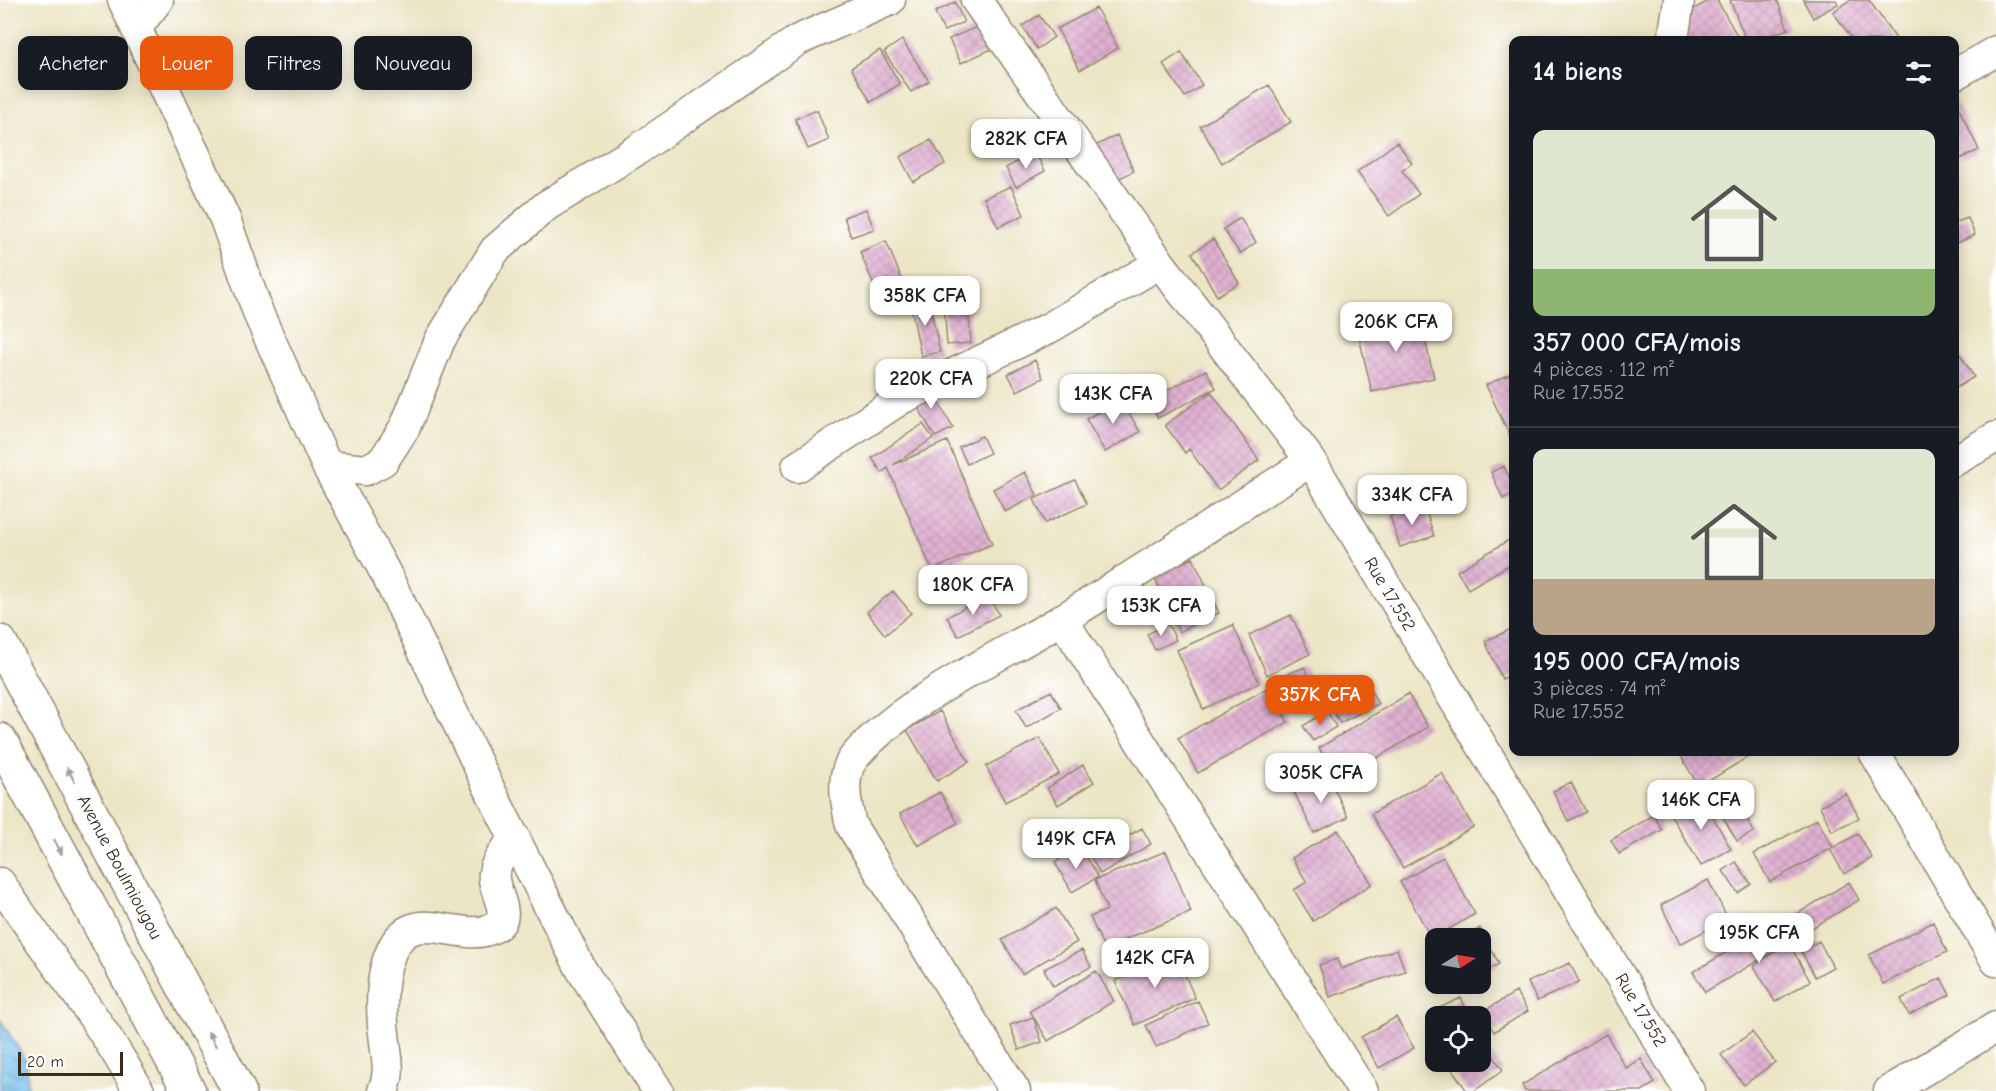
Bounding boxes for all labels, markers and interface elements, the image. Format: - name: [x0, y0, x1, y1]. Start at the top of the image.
- chip: Acheter: [18, 36, 128, 90]
- chip: Louer: [140, 36, 233, 90]
- chip: Filtres: [245, 36, 342, 90]
- chip: Nouveau: [354, 36, 472, 90]
- icon: filters: [1902, 56, 1935, 89]
- text: 14 biens: [1533, 57, 1622, 87]
- pin: 282K CFA: [964, 119, 1088, 170]
- text: 282K CFA: [985, 127, 1067, 150]
- icon: home: [1680, 169, 1788, 277]
- pin: 358K CFA: [863, 276, 987, 327]
- text: 358K CFA: [884, 284, 966, 307]
- pin: 206K CFA: [1334, 302, 1458, 353]
- text: 206K CFA: [1354, 310, 1438, 333]
- text: 357 000 CFA/mois: [1533, 328, 1741, 358]
- text: 4 pièces · 112 m²: [1533, 358, 1674, 381]
- pin: 220K CFA: [869, 359, 993, 410]
- text: 220K CFA: [889, 367, 973, 390]
- pin: 143K CFA: [1051, 374, 1175, 425]
- text: Rue 17.552: [1533, 381, 1624, 404]
- text: 143K CFA: [1074, 382, 1152, 405]
- pin: 334K CFA: [1350, 475, 1474, 526]
- text: 334K CFA: [1372, 483, 1452, 506]
- icon: home: [1680, 488, 1788, 596]
- street label: Rue 17.552: [1359, 554, 1420, 635]
- pin: 180K CFA: [911, 565, 1035, 616]
- text: 180K CFA: [932, 573, 1014, 596]
- pin: 153K CFA: [1099, 586, 1223, 637]
- text: 153K CFA: [1121, 594, 1201, 617]
- text: 195 000 CFA/mois: [1533, 647, 1740, 677]
- pin: 357K CFA: [1258, 675, 1382, 726]
- text: 3 pièces · 74 m²: [1533, 677, 1666, 700]
- text: 357K CFA: [1279, 683, 1361, 706]
- text: Rue 17.552: [1533, 700, 1624, 723]
- pin: 305K CFA: [1259, 753, 1383, 804]
- text: 305K CFA: [1279, 761, 1363, 784]
- one-way arrow: [66, 766, 76, 783]
- pin: 146K CFA: [1639, 780, 1763, 831]
- text: 146K CFA: [1661, 788, 1741, 811]
- street label: Avenue Boulmiougou: [73, 791, 167, 943]
- pin: 149K CFA: [1014, 819, 1138, 870]
- text: 149K CFA: [1036, 827, 1116, 850]
- one-way arrow: [53, 839, 63, 856]
- pin: 195K CFA: [1697, 913, 1821, 964]
- text: 195K CFA: [1719, 921, 1799, 944]
- north arrow: [1425, 928, 1491, 994]
- map controls: [1425, 928, 1491, 1072]
- pin: 142K CFA: [1093, 938, 1217, 989]
- text: 142K CFA: [1116, 946, 1194, 969]
- street label: Rue 17.552: [1610, 970, 1671, 1051]
- button: locate: [1425, 1006, 1491, 1072]
- one-way arrow: [207, 1031, 217, 1048]
- scale bar: [18, 1049, 123, 1076]
- text: 20 m: [27, 1053, 64, 1071]

